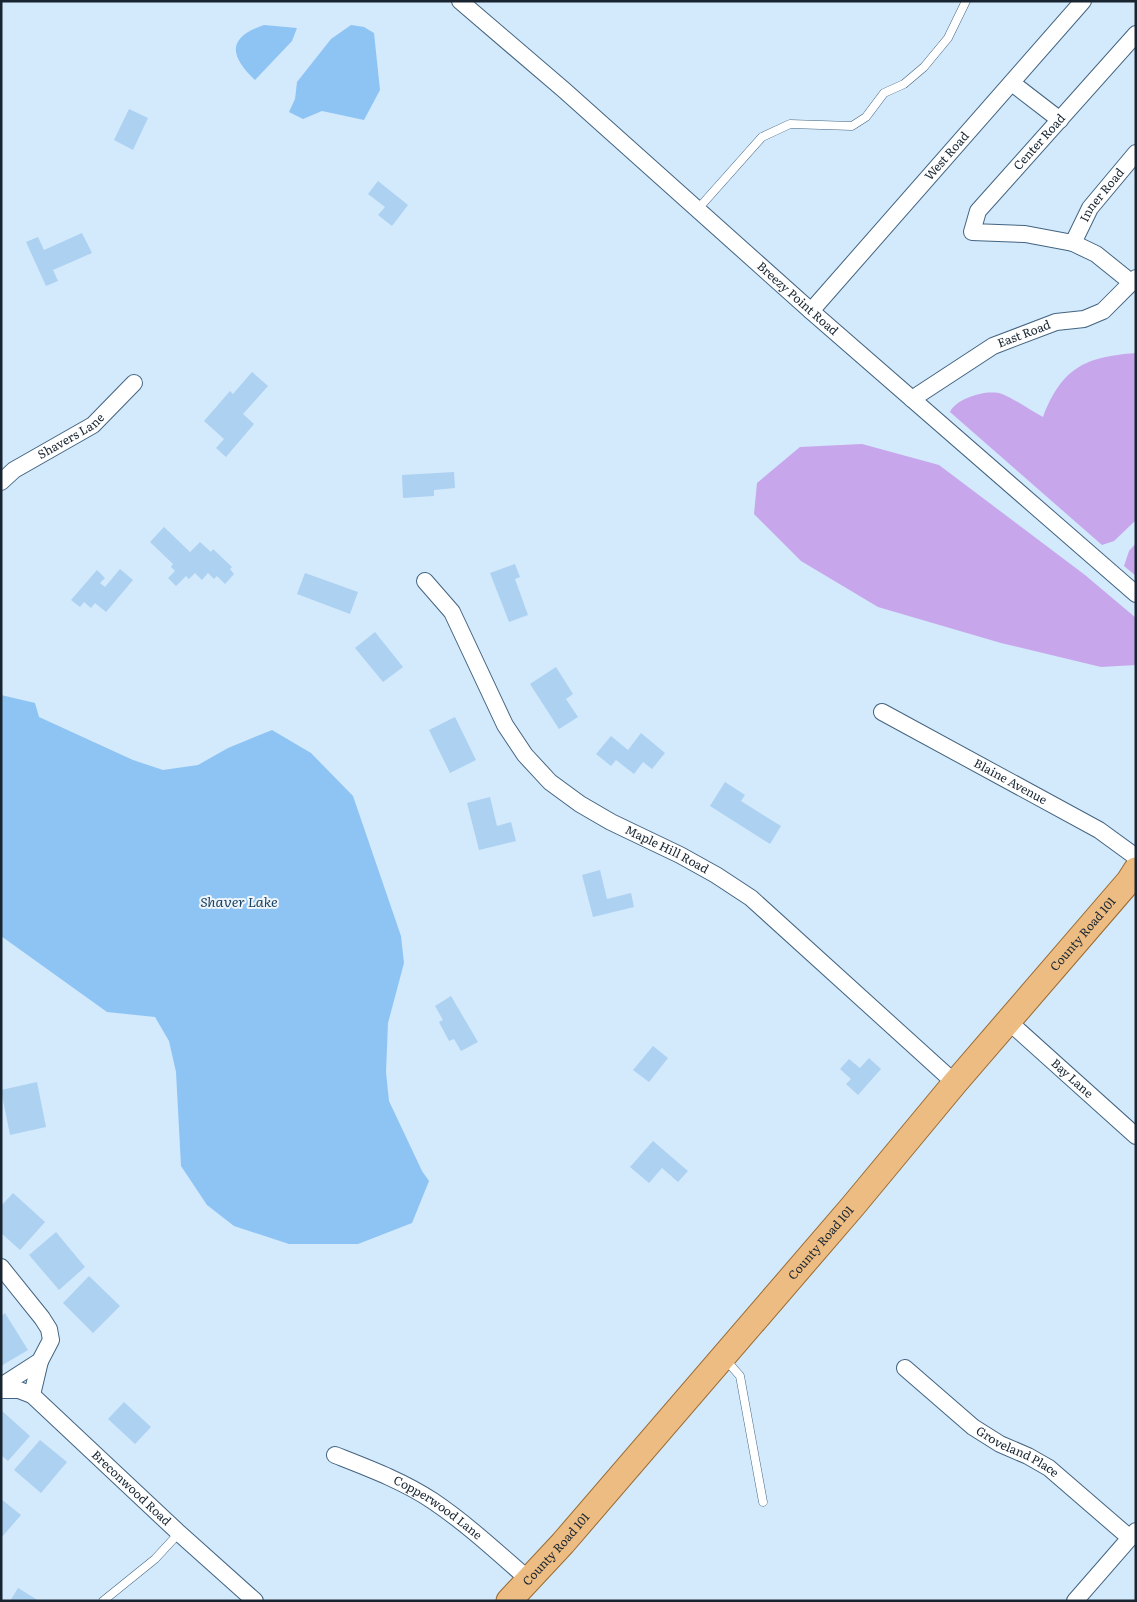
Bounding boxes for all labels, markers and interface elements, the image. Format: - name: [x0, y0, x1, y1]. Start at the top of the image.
- street label: Center Road: [1009, 109, 1069, 174]
- street label: West Road: [920, 127, 973, 184]
- street label: Inner Road: [1075, 163, 1128, 225]
- street label: Breezy Point Road: [753, 257, 843, 339]
- street label: East Road: [994, 315, 1054, 352]
- street label: Shavers Lane: [34, 409, 108, 463]
- street label: Blaine Avenue: [971, 754, 1051, 808]
- street label: Maple Hill Road: [622, 820, 713, 878]
- water label: Shaver Lake: [200, 891, 278, 911]
- street label: County Road 101: [1045, 892, 1120, 975]
- street label: Bay Lane: [1048, 1054, 1098, 1102]
- street label: County Road 101: [783, 1201, 858, 1283]
- street label: Groveland Place: [973, 1421, 1063, 1481]
- street label: Breconwood Road: [88, 1446, 176, 1530]
- street label: Copperwood Lane: [391, 1470, 487, 1543]
- street label: County Road 101: [518, 1508, 593, 1589]

